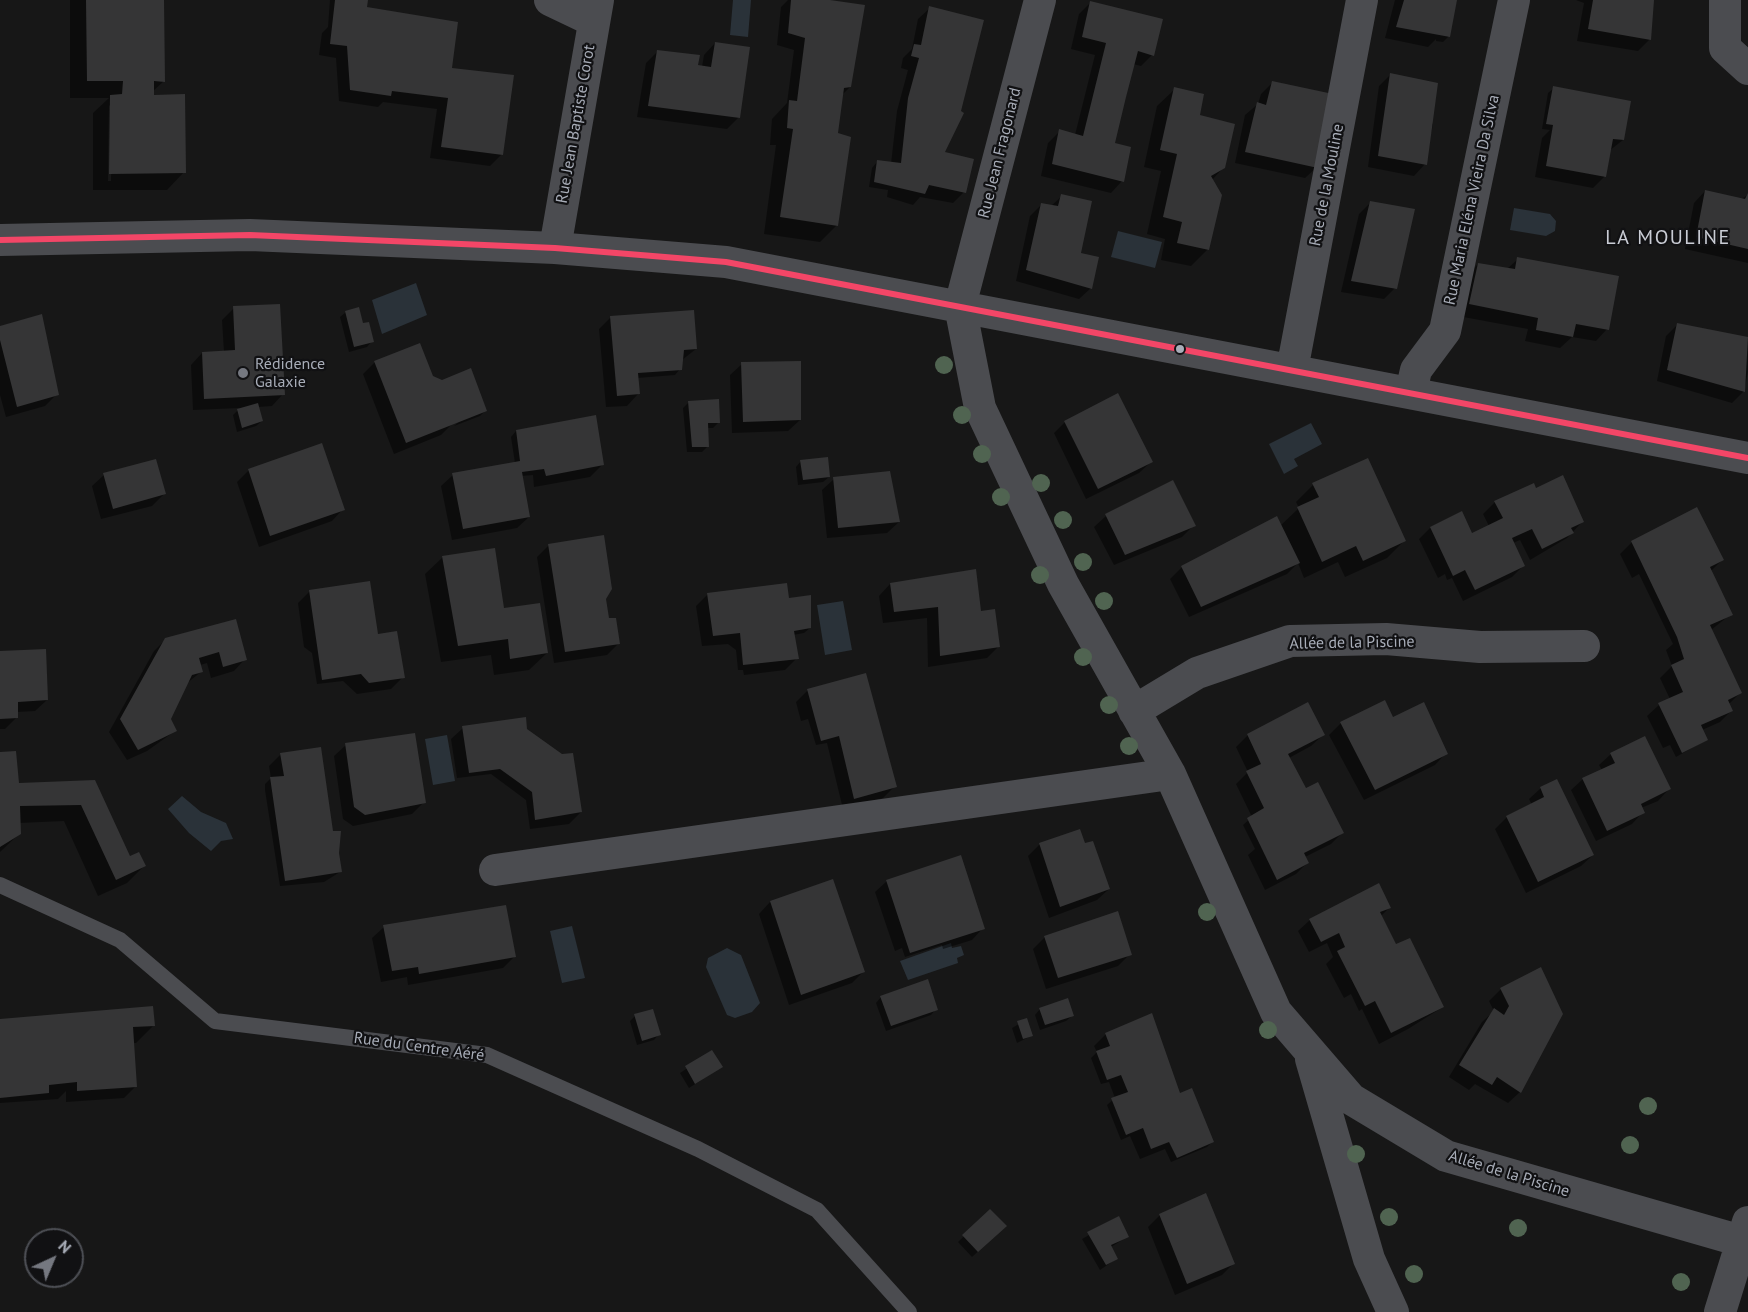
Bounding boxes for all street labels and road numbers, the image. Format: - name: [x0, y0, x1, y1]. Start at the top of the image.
- street label: Rue Jean Baptiste Corot: [553, 43, 599, 205]
- street label: Rue Jean Fragonard: [975, 86, 1025, 220]
- street label: Rue Maria Eléna Vieira Da Silva: [1440, 93, 1504, 307]
- street label: Rue de la Mouline: [1306, 122, 1348, 248]
- street label: Allée de la Piscine: [1289, 632, 1415, 654]
- street label: Rue du Centre Aéré: [353, 1028, 485, 1066]
- street label: Allée de la Piscine: [1446, 1147, 1572, 1201]

